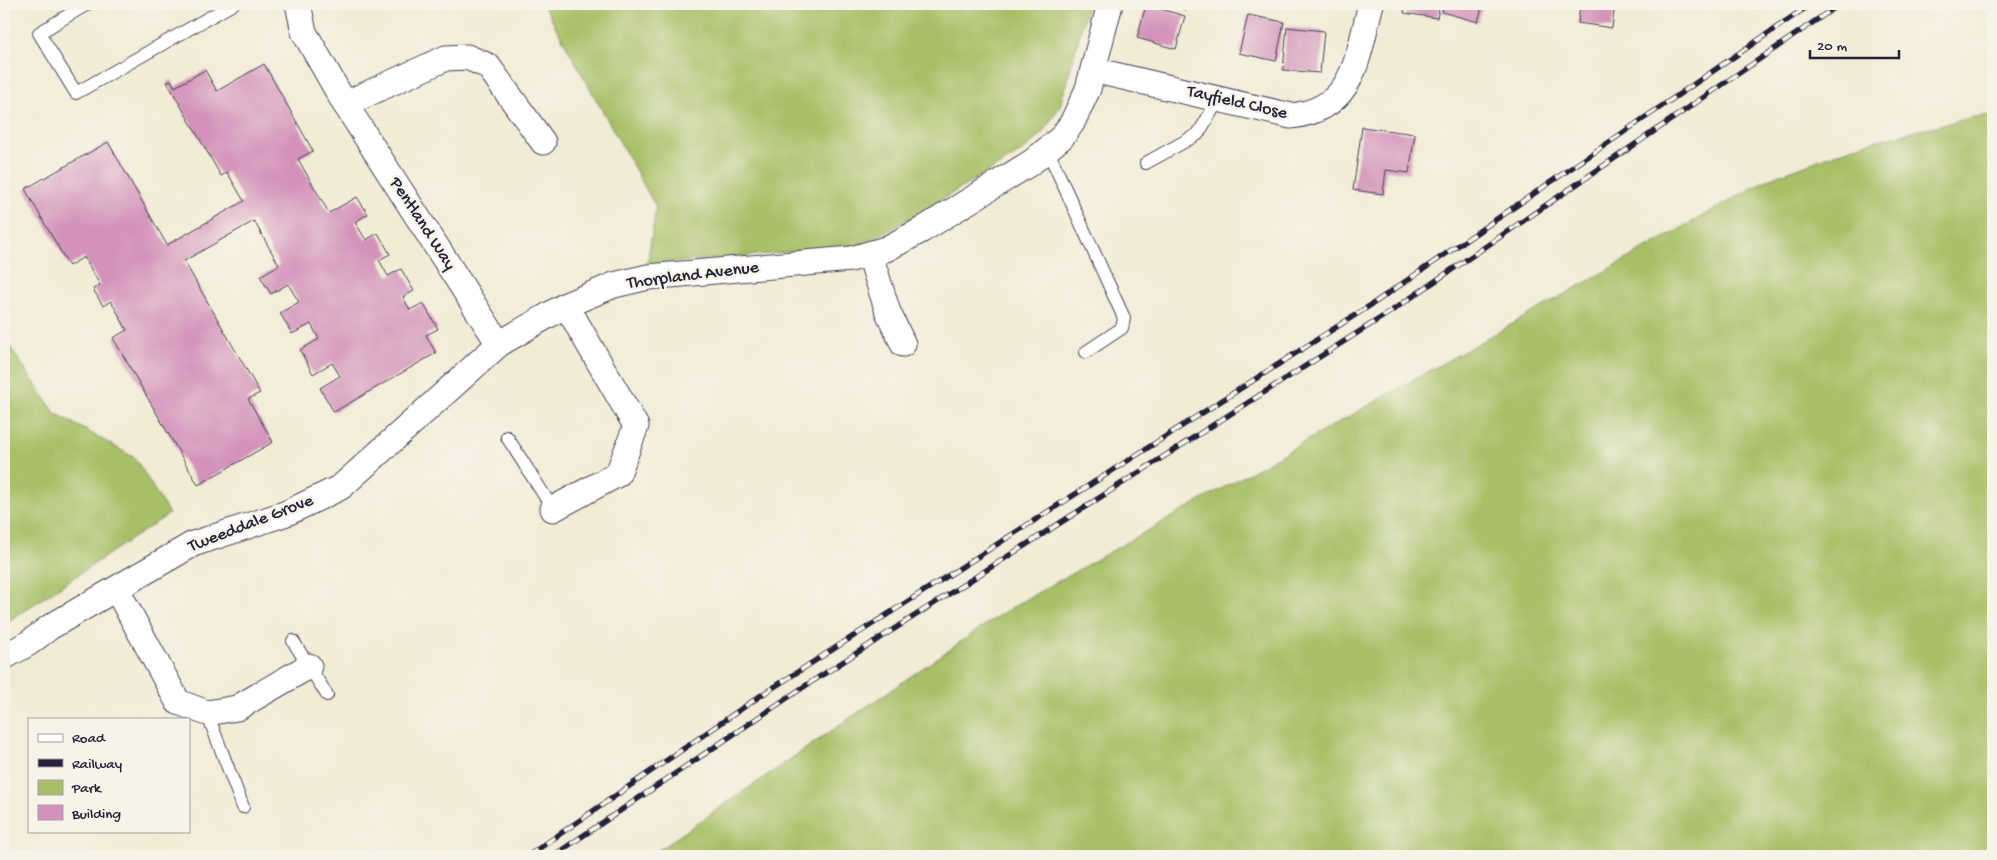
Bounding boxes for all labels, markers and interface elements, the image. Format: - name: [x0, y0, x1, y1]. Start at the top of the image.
- scale bar: [1810, 28, 1898, 60]
- text: 20 m: [1817, 38, 1847, 56]
- street label: Tayfield Close: [1184, 81, 1290, 125]
- street label: Pentland Way: [384, 173, 460, 275]
- street label: Thorpland Avenue: [625, 257, 761, 295]
- street label: Tweeddale Grove: [185, 490, 317, 558]
- legend: [28, 718, 190, 832]
- text: Road: [72, 730, 106, 748]
- text: Railway: [72, 756, 123, 774]
- text: Park: [71, 780, 102, 798]
- text: Building: [71, 806, 121, 824]

